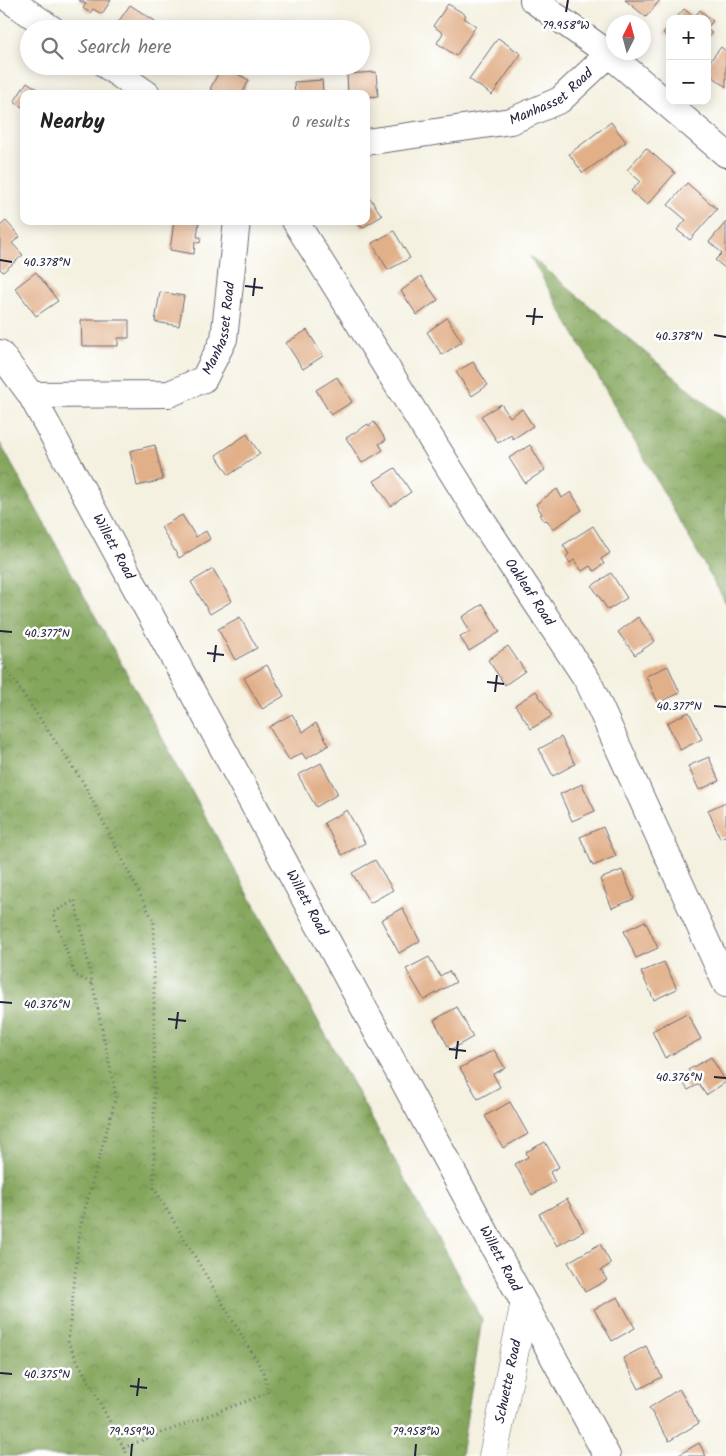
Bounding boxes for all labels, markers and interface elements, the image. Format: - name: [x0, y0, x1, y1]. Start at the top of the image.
- north arrow: [606, 15, 651, 60]
- map controls: [666, 15, 711, 105]
- button: +: [666, 15, 711, 60]
- text: 79.958°W: [542, 16, 590, 35]
- search box: [20, 20, 370, 75]
- text: Search here: [78, 33, 172, 63]
- icon: search: [38, 34, 66, 62]
- button: −: [666, 60, 711, 105]
- street label: Manhasset Road: [506, 62, 599, 131]
- text: Nearby: [40, 106, 105, 139]
- text: 0 results: [292, 110, 350, 135]
- text: 40.378°N: [23, 253, 71, 272]
- street label: Manhasset Road: [197, 280, 241, 379]
- text: 40.378°N: [655, 327, 703, 346]
- street label: Willett Road: [87, 510, 141, 585]
- street label: Oakleaf Road: [499, 554, 560, 631]
- text: 40.377°N: [24, 624, 70, 643]
- text: 40.377°N: [656, 697, 702, 716]
- street label: Willett Road: [280, 866, 334, 941]
- text: 40.376°N: [24, 995, 70, 1014]
- text: 40.376°N: [656, 1068, 702, 1087]
- street label: Willett Road: [473, 1222, 527, 1297]
- street label: Schuette Road: [489, 1337, 528, 1425]
- text: 40.375°N: [24, 1365, 70, 1384]
- text: 79.959°W: [109, 1422, 155, 1441]
- text: 79.958°W: [392, 1422, 440, 1441]

